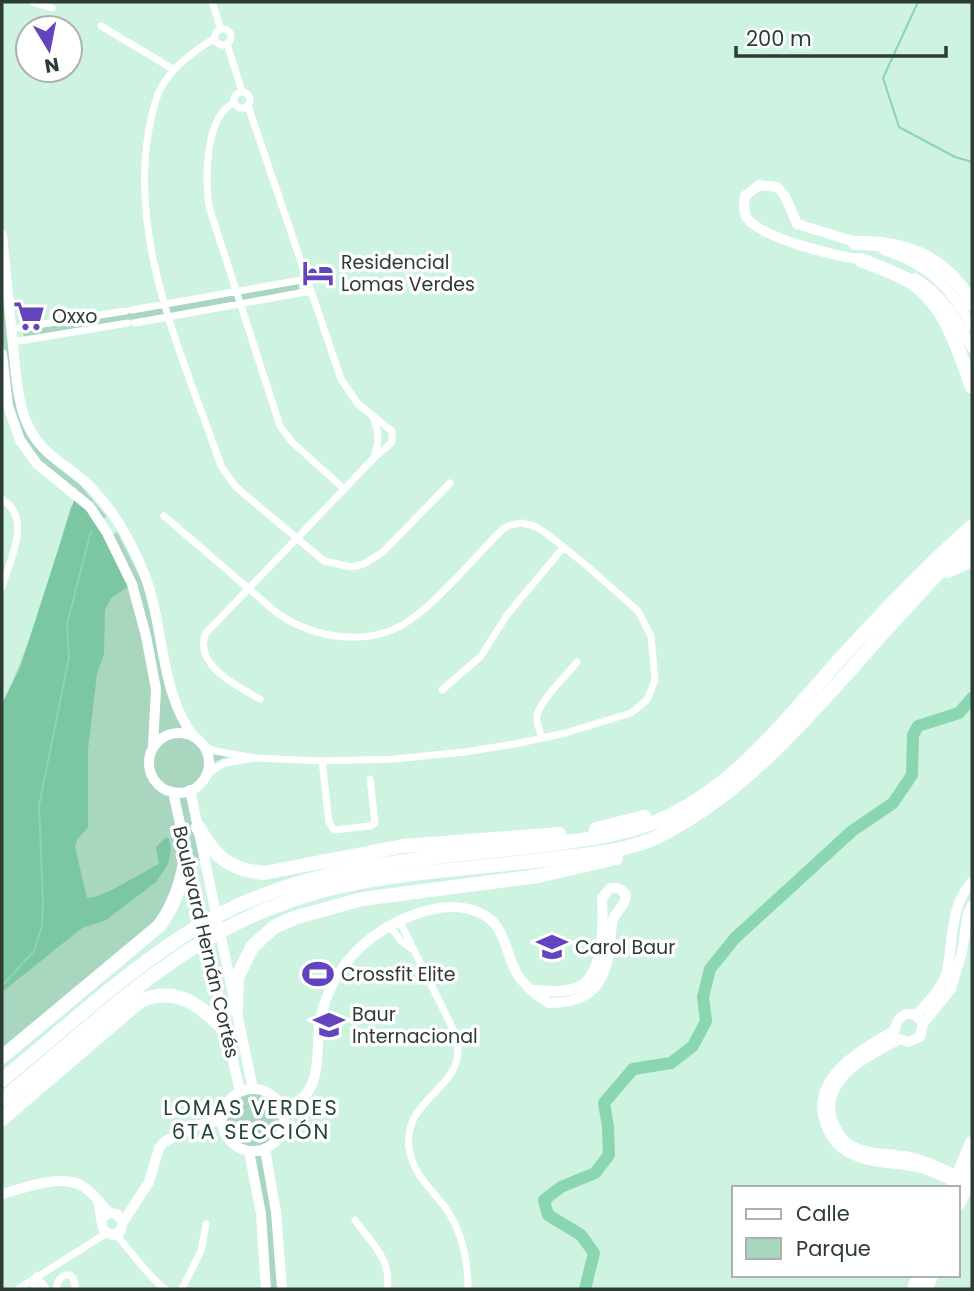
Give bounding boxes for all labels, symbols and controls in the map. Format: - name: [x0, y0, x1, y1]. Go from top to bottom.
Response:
- north arrow: [14, 14, 84, 84]
- scale bar: [736, 14, 946, 58]
- text: 200 m: [746, 24, 812, 53]
- text: N: [42, 51, 61, 80]
- place label: Residencial Lomas Verdes: [341, 249, 475, 298]
- hotel icon: Residencial Lomas Verdes: [301, 256, 335, 290]
- supermarket icon: Oxxo: [12, 299, 46, 333]
- place label: Oxxo: [52, 303, 97, 330]
- street label: Boulevard Hernán Cortés: [166, 823, 246, 1061]
- school or university icon: Carol Baur: [535, 930, 569, 964]
- place label: Carol Baur: [575, 934, 675, 961]
- sports icon: Crossfit Elite: [301, 957, 335, 991]
- place label: Crossfit Elite: [341, 961, 455, 988]
- place label: Baur Internacional: [352, 1001, 478, 1050]
- school or university icon: Baur Internacional: [312, 1008, 346, 1042]
- district label: LOMAS VERDES 6TA SECCIÓN: [163, 1093, 339, 1146]
- legend: [732, 1186, 960, 1277]
- text: Calle: [796, 1199, 850, 1228]
- text: Parque: [796, 1234, 871, 1263]

